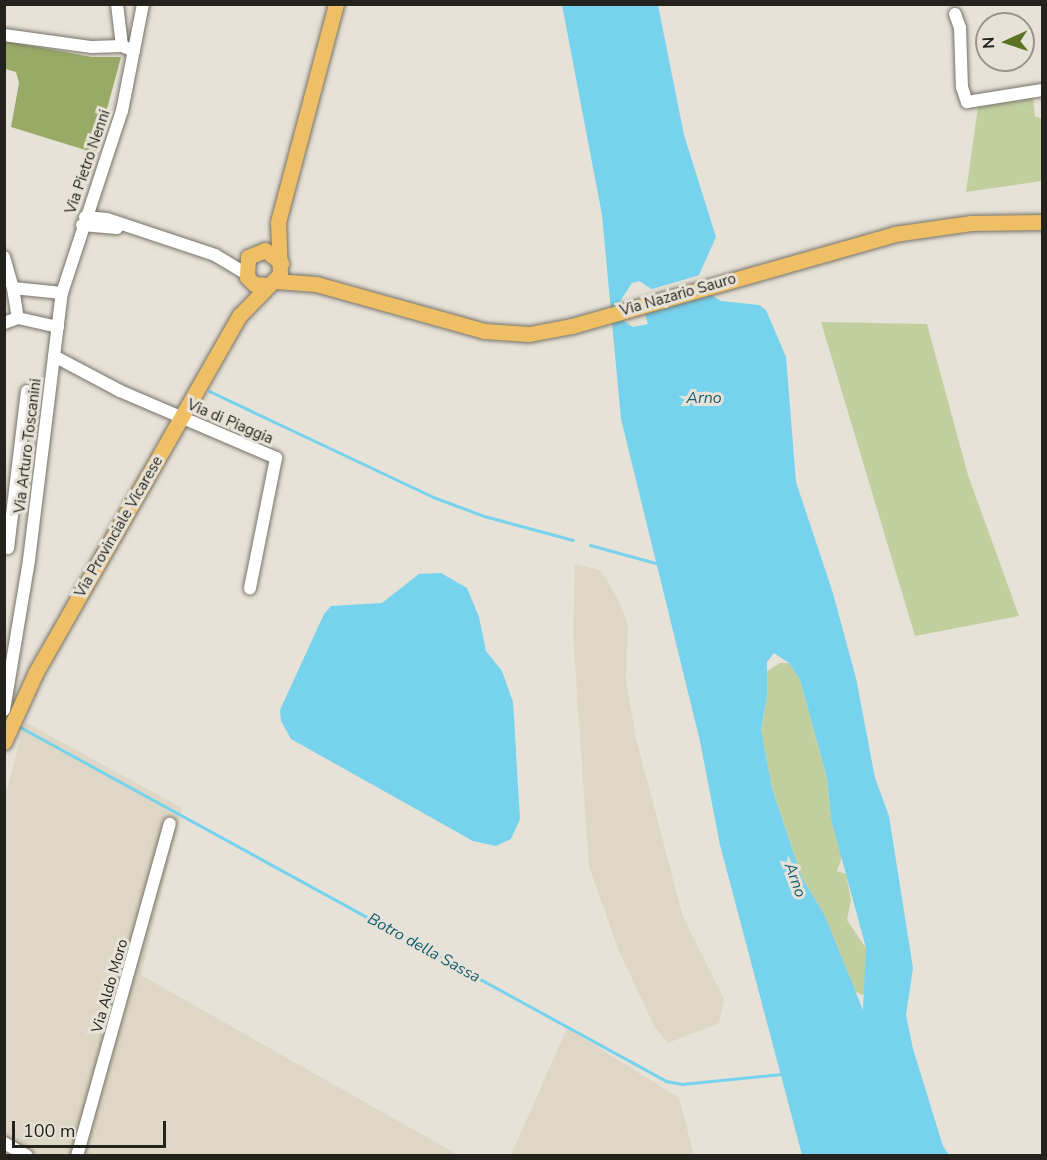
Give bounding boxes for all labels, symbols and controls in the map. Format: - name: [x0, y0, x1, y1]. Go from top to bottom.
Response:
- north arrow: [975, 12, 1035, 72]
- text: N: [978, 36, 1000, 49]
- street label: Via Pietro Nenni: [62, 108, 114, 216]
- street label: Via Nazario Sauro: [618, 270, 738, 320]
- street label: Via Arturo Toscanini: [11, 378, 45, 514]
- water label: Arno: [686, 388, 722, 408]
- street label: Via di Piaggia: [184, 396, 276, 448]
- street label: Via Provinciale Vicarese: [71, 453, 167, 601]
- water label: Arno: [780, 860, 810, 900]
- water label: Botro della Sassa: [364, 909, 484, 987]
- street label: Via Aldo Moro: [88, 937, 132, 1035]
- scale bar: [15, 1109, 170, 1147]
- text: 100 m: [23, 1119, 75, 1143]

